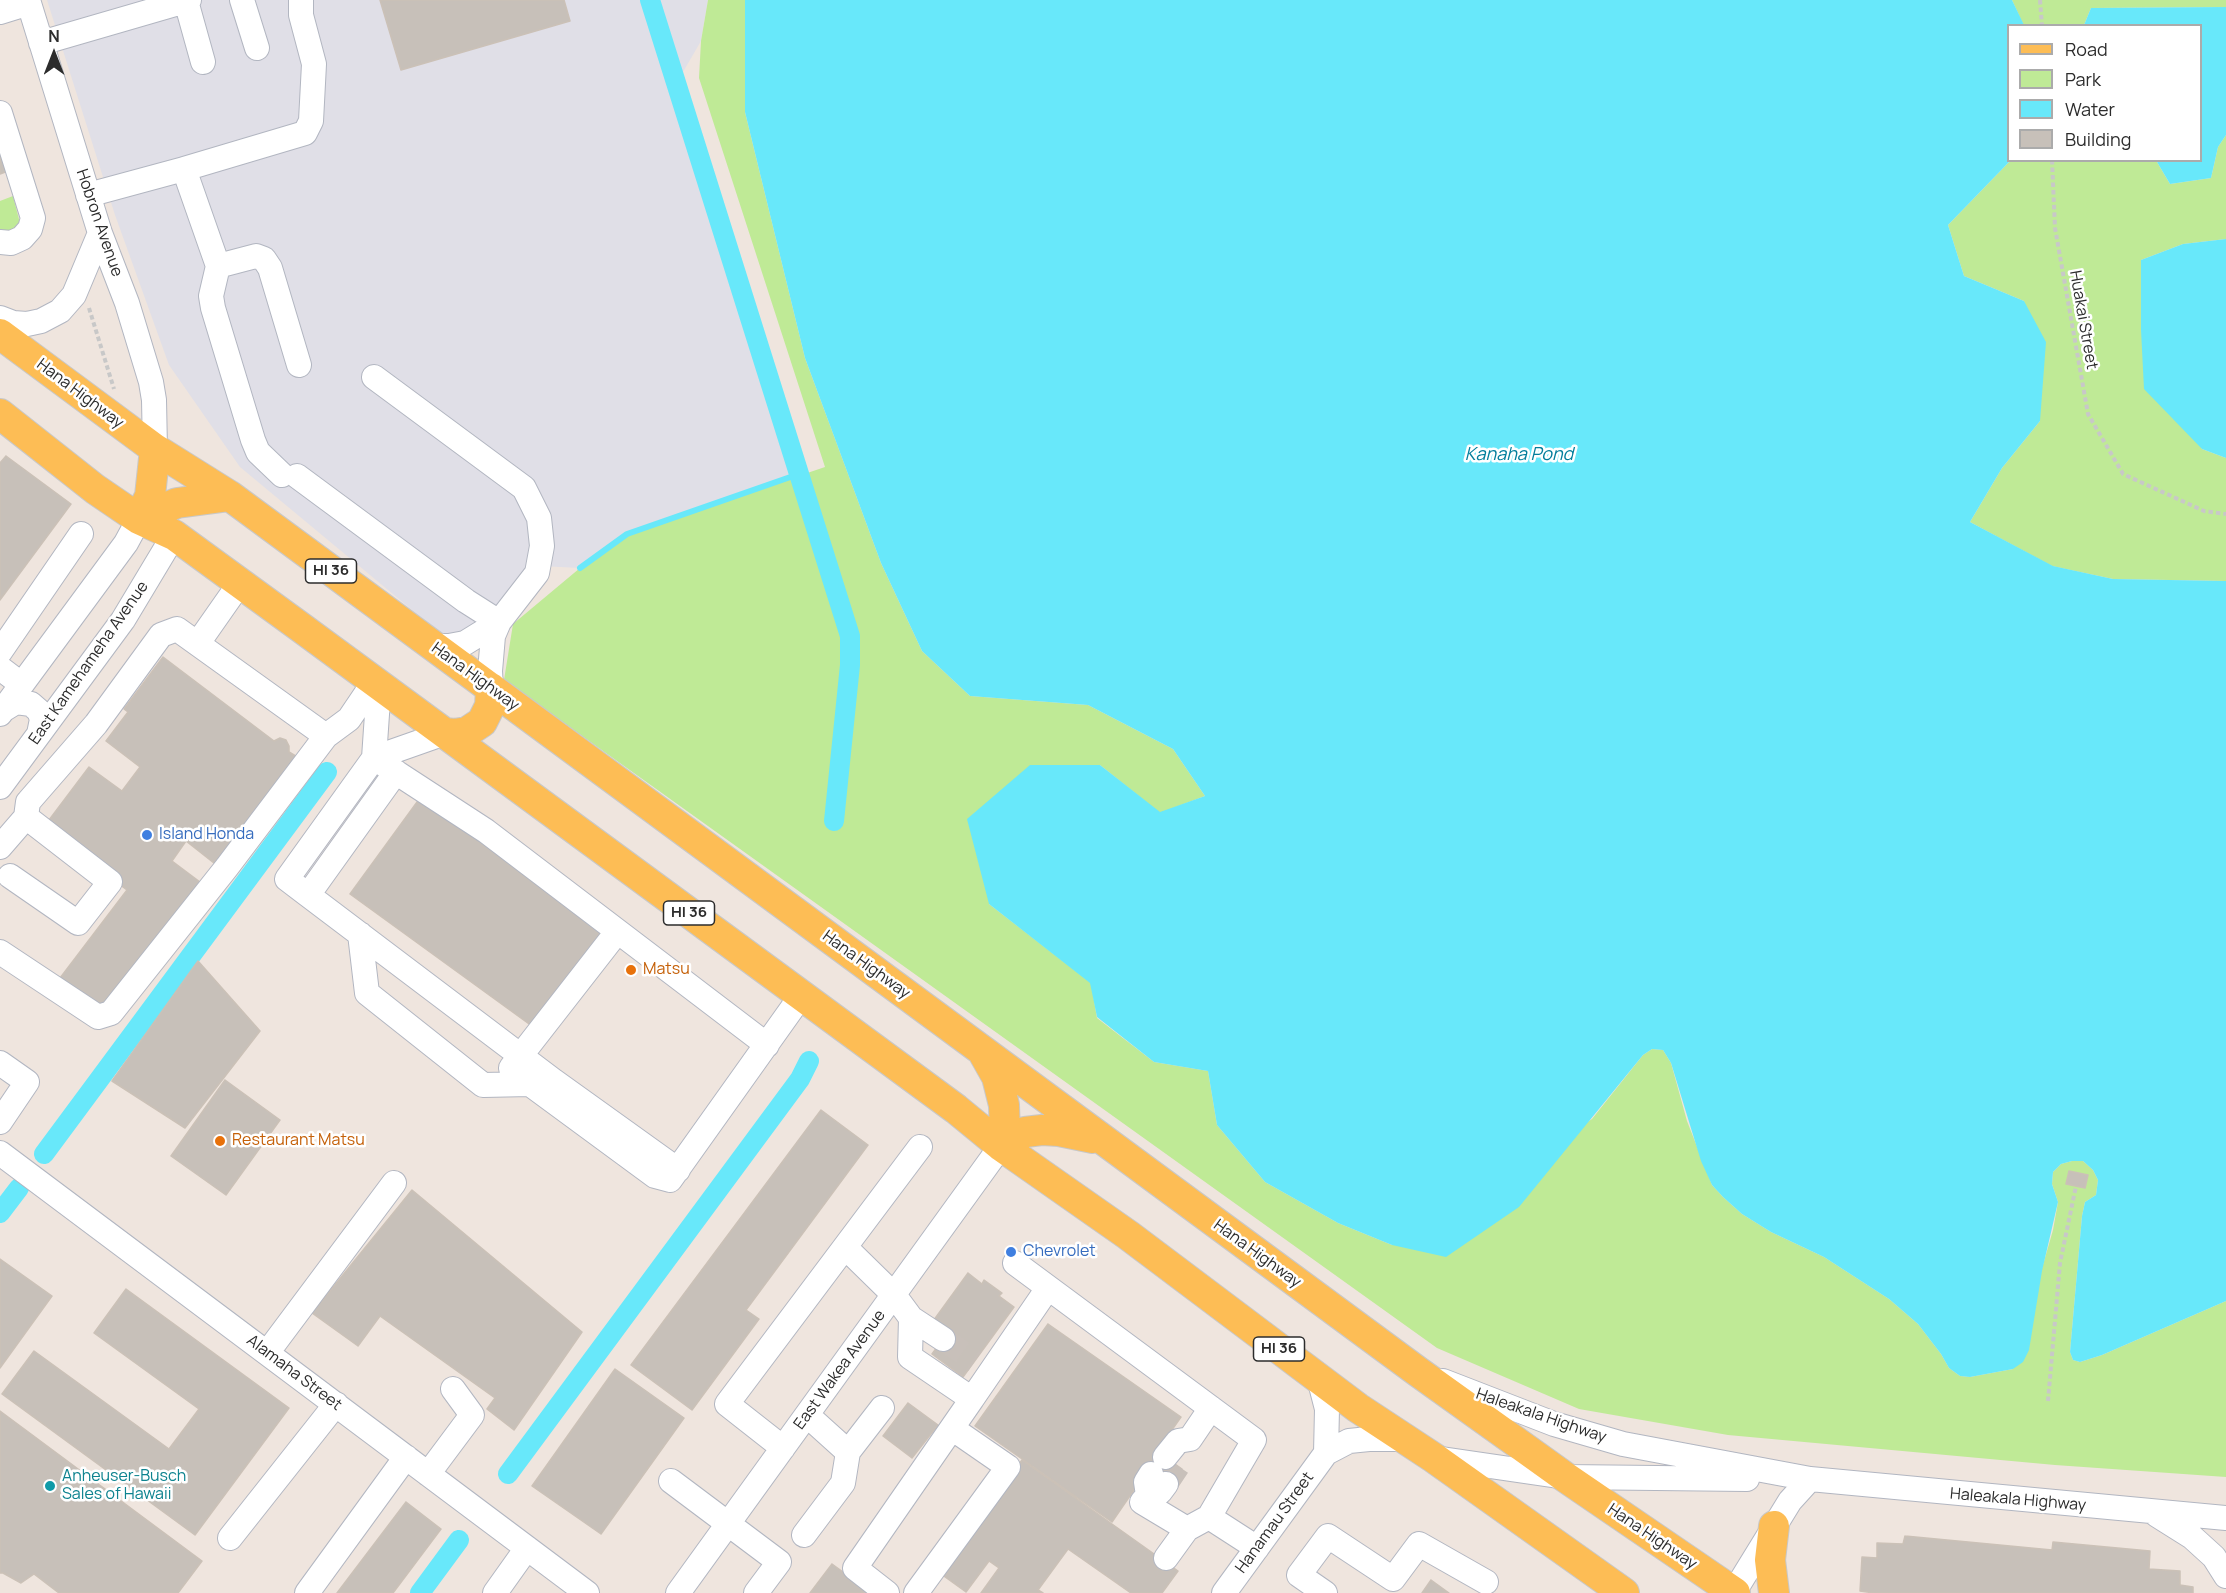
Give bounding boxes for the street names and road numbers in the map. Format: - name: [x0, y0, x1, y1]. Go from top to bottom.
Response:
- street label: Hobron Avenue: [72, 167, 126, 279]
- street label: Huakai Street: [2065, 269, 2101, 371]
- street label: Hana Highway: [33, 355, 127, 433]
- road number: HI 36: [306, 559, 356, 583]
- street label: East Kamehameha Avenue: [25, 578, 153, 748]
- street label: Hana Highway: [427, 639, 523, 715]
- road number: HI 36: [664, 901, 714, 925]
- street label: Hana Highway: [818, 927, 914, 1003]
- street label: Hana Highway: [1209, 1216, 1305, 1292]
- street label: East Wakea Avenue: [790, 1307, 890, 1433]
- street label: Alamaha Street: [243, 1331, 345, 1415]
- road number: HI 36: [1254, 1337, 1304, 1361]
- street label: Haleakala Highway: [1473, 1385, 1609, 1447]
- street label: Hanamau Street: [1232, 1469, 1318, 1577]
- street label: Haleakala Highway: [1949, 1484, 2087, 1516]
- street label: Hana Highway: [1604, 1500, 1700, 1574]

